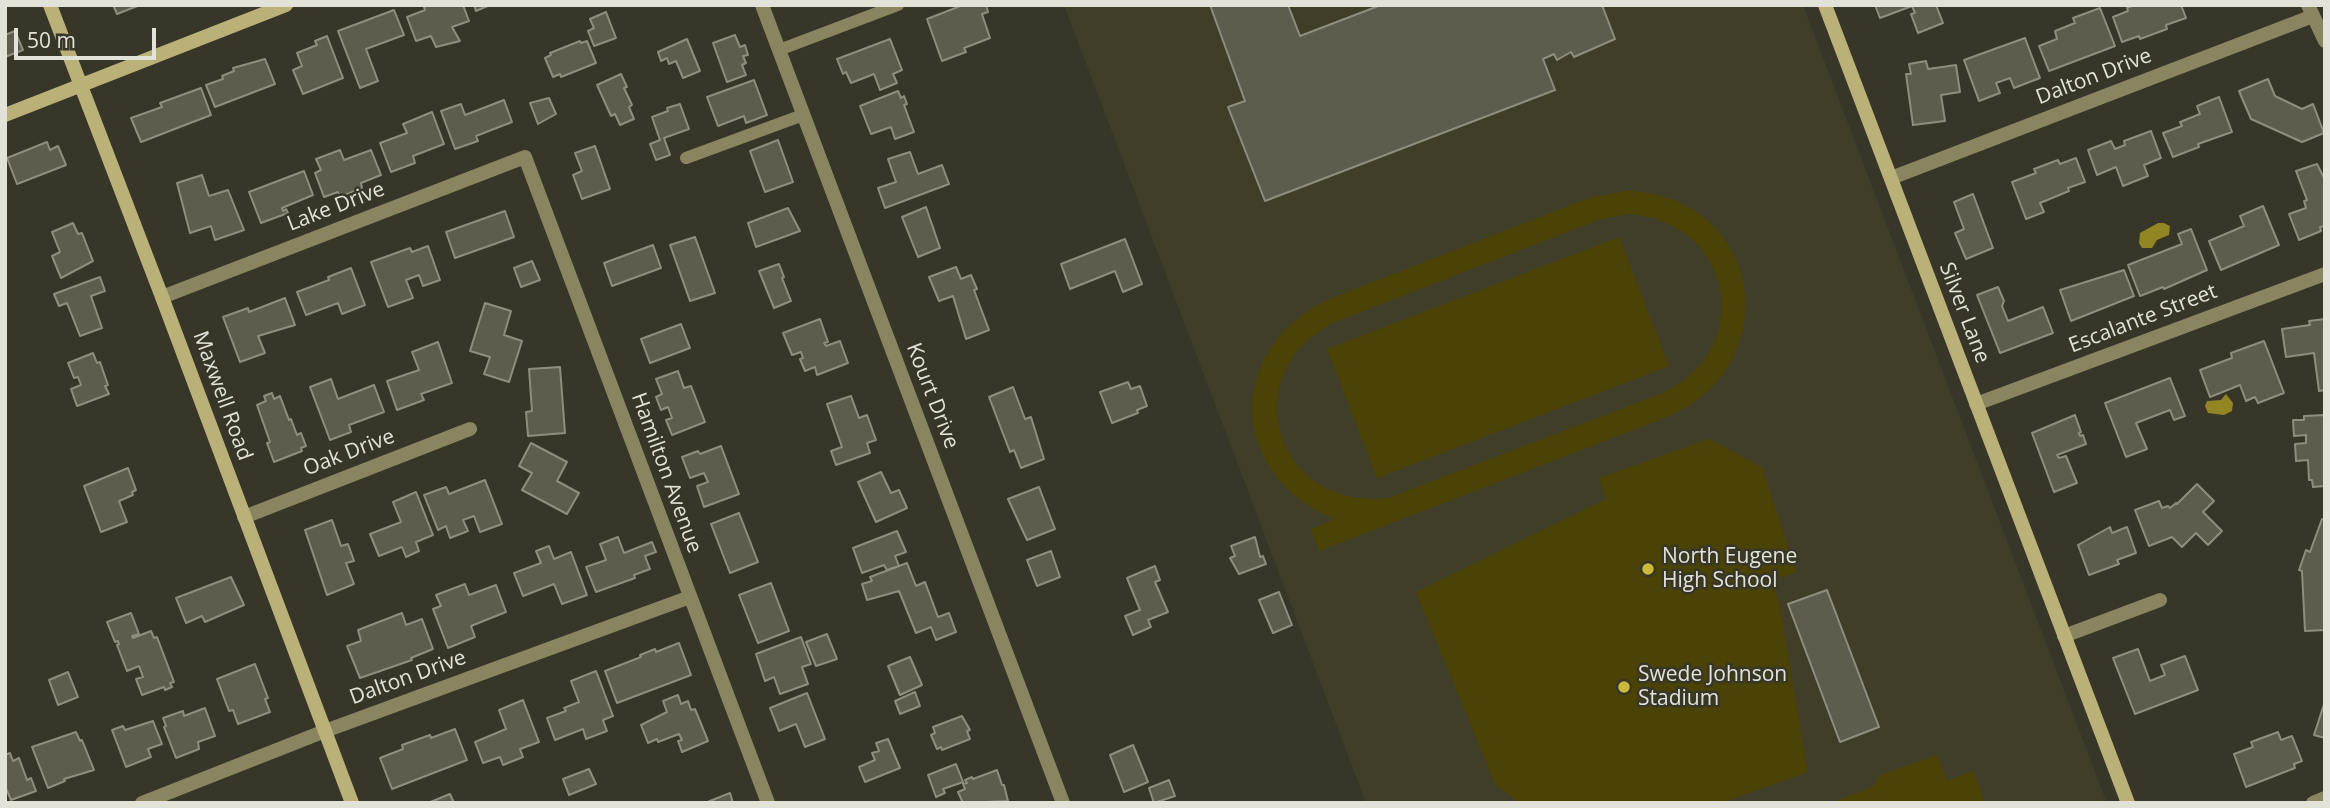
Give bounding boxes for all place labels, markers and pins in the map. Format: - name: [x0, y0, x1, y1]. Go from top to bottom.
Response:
- place label: North Eugene High School: [1662, 544, 1797, 594]
- marker: North Eugene High School: [1640, 561, 1656, 577]
- place label: Swede Johnson Stadium: [1638, 662, 1787, 712]
- marker: Swede Johnson Stadium: [1616, 679, 1632, 695]

